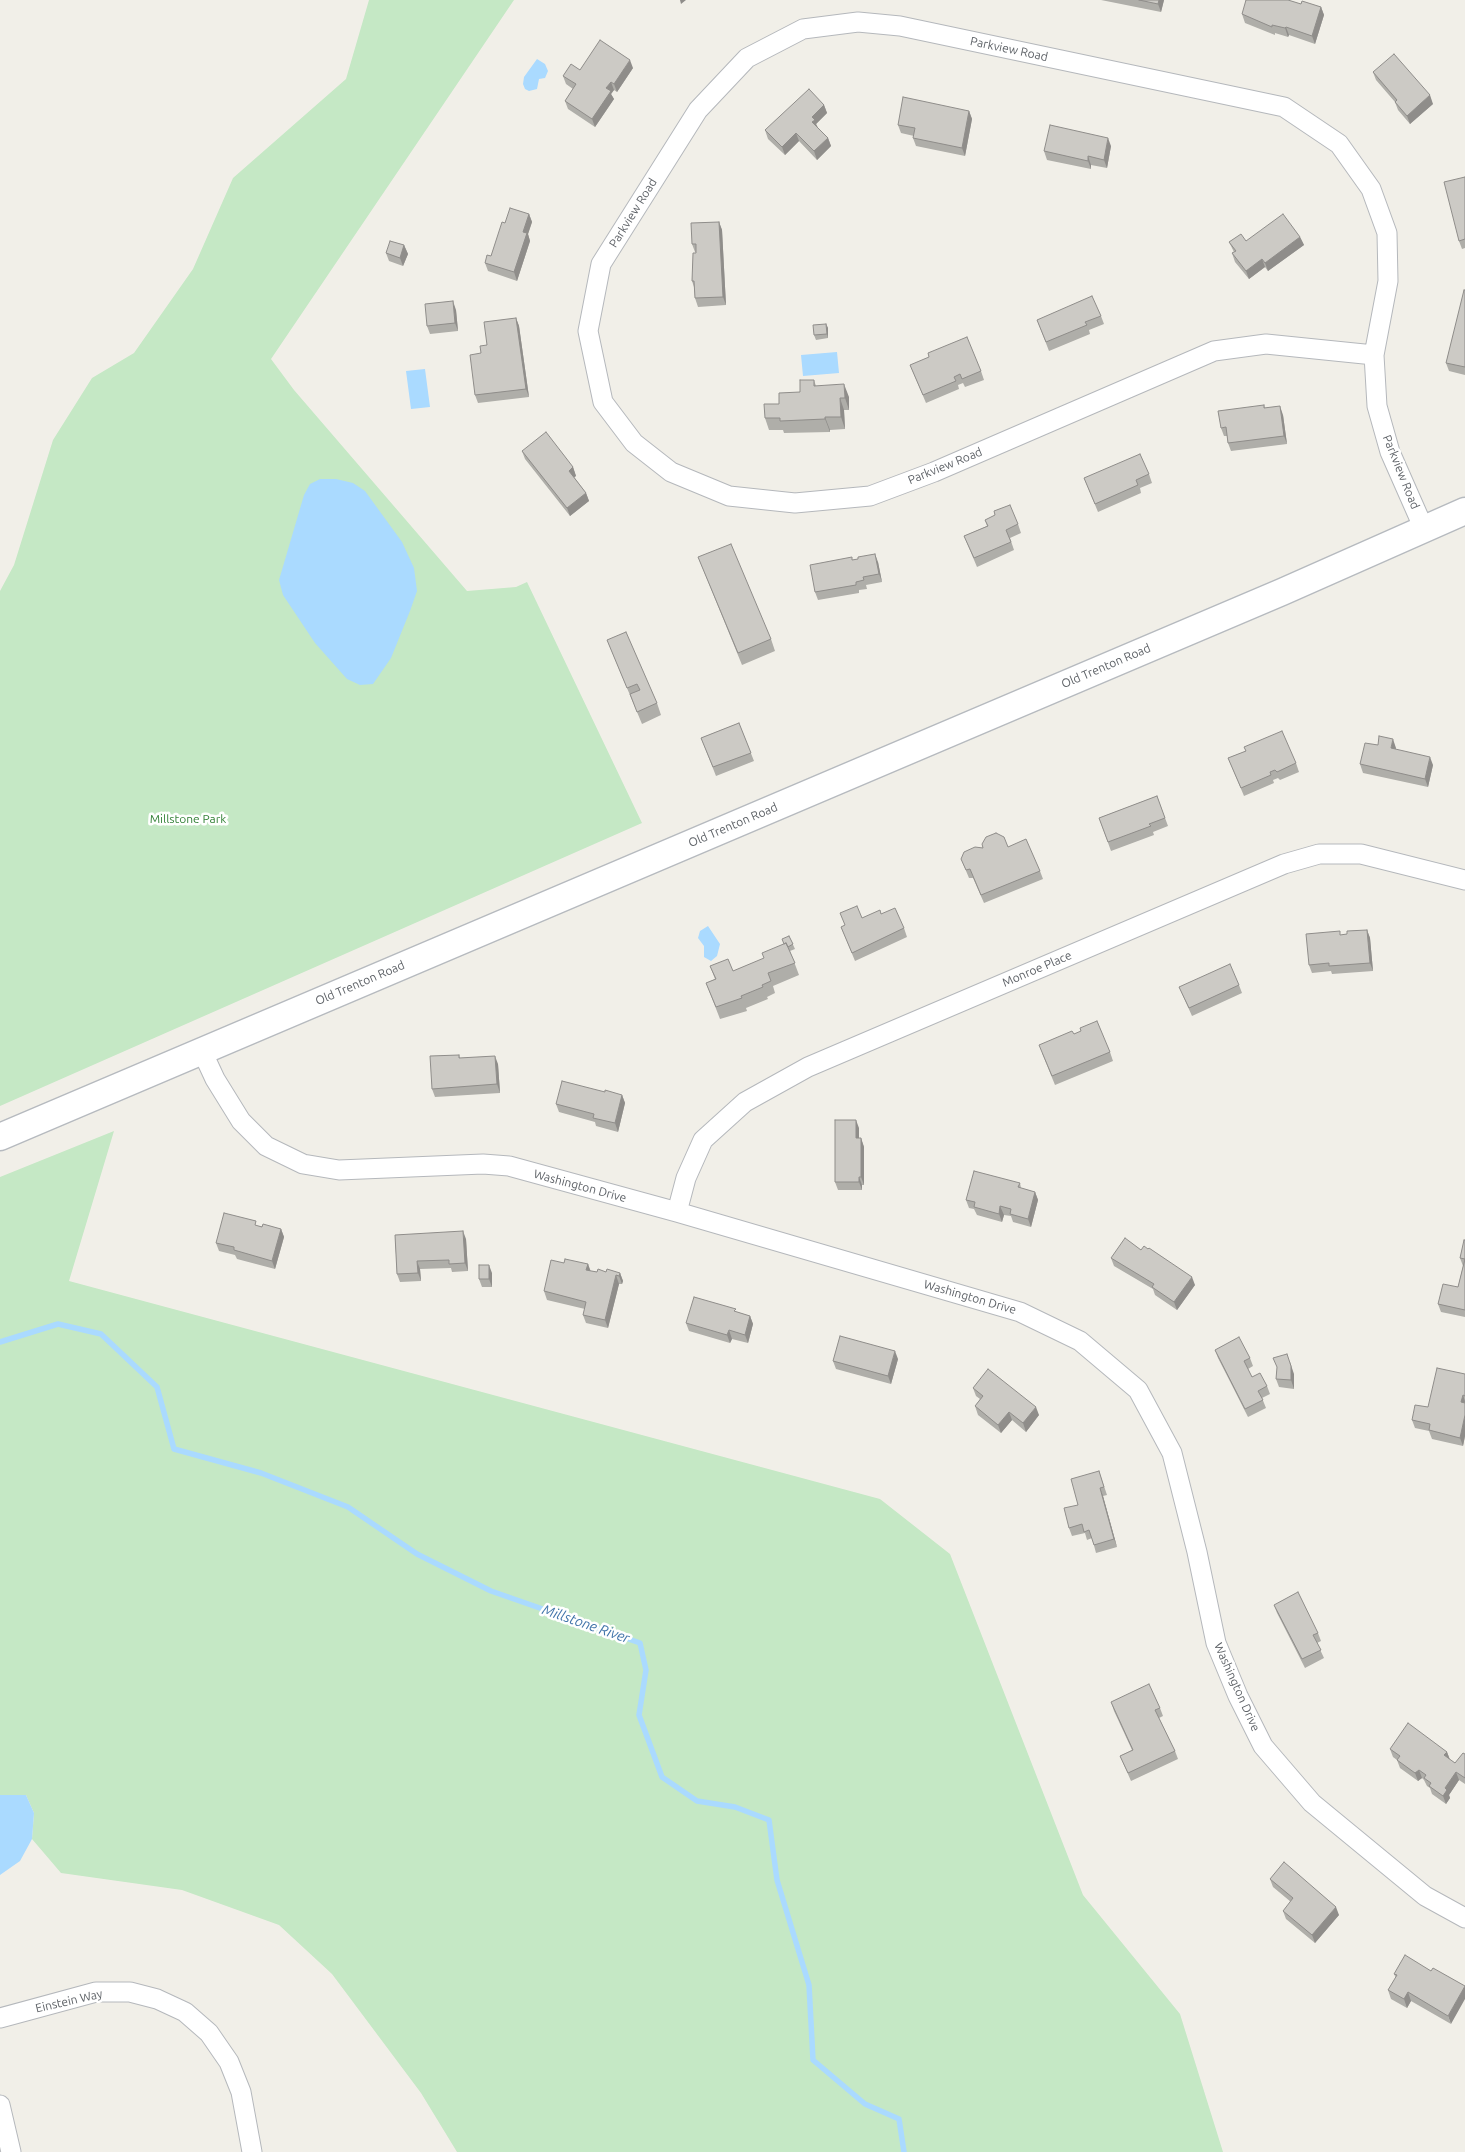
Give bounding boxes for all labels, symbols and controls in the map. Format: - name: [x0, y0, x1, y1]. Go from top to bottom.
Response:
- street label: Parkview Road: [969, 34, 1049, 64]
- street label: Parkview Road: [606, 176, 660, 250]
- street label: Parkview Road: [1380, 433, 1422, 511]
- street label: Parkview Road: [906, 445, 984, 487]
- street label: Old Trenton Road: [1059, 641, 1153, 691]
- street label: Old Trenton Road: [686, 800, 780, 850]
- park label: Millstone Park: [150, 812, 226, 826]
- street label: Monroe Place: [1000, 948, 1074, 990]
- street label: Old Trenton Road: [313, 958, 407, 1008]
- street label: Washington Drive: [532, 1167, 628, 1205]
- street label: Washington Drive: [922, 1277, 1018, 1317]
- water label: Millstone River: [540, 1601, 632, 1647]
- street label: Washington Drive: [1211, 1640, 1263, 1734]
- street label: Einstein Way: [34, 1986, 104, 2016]

